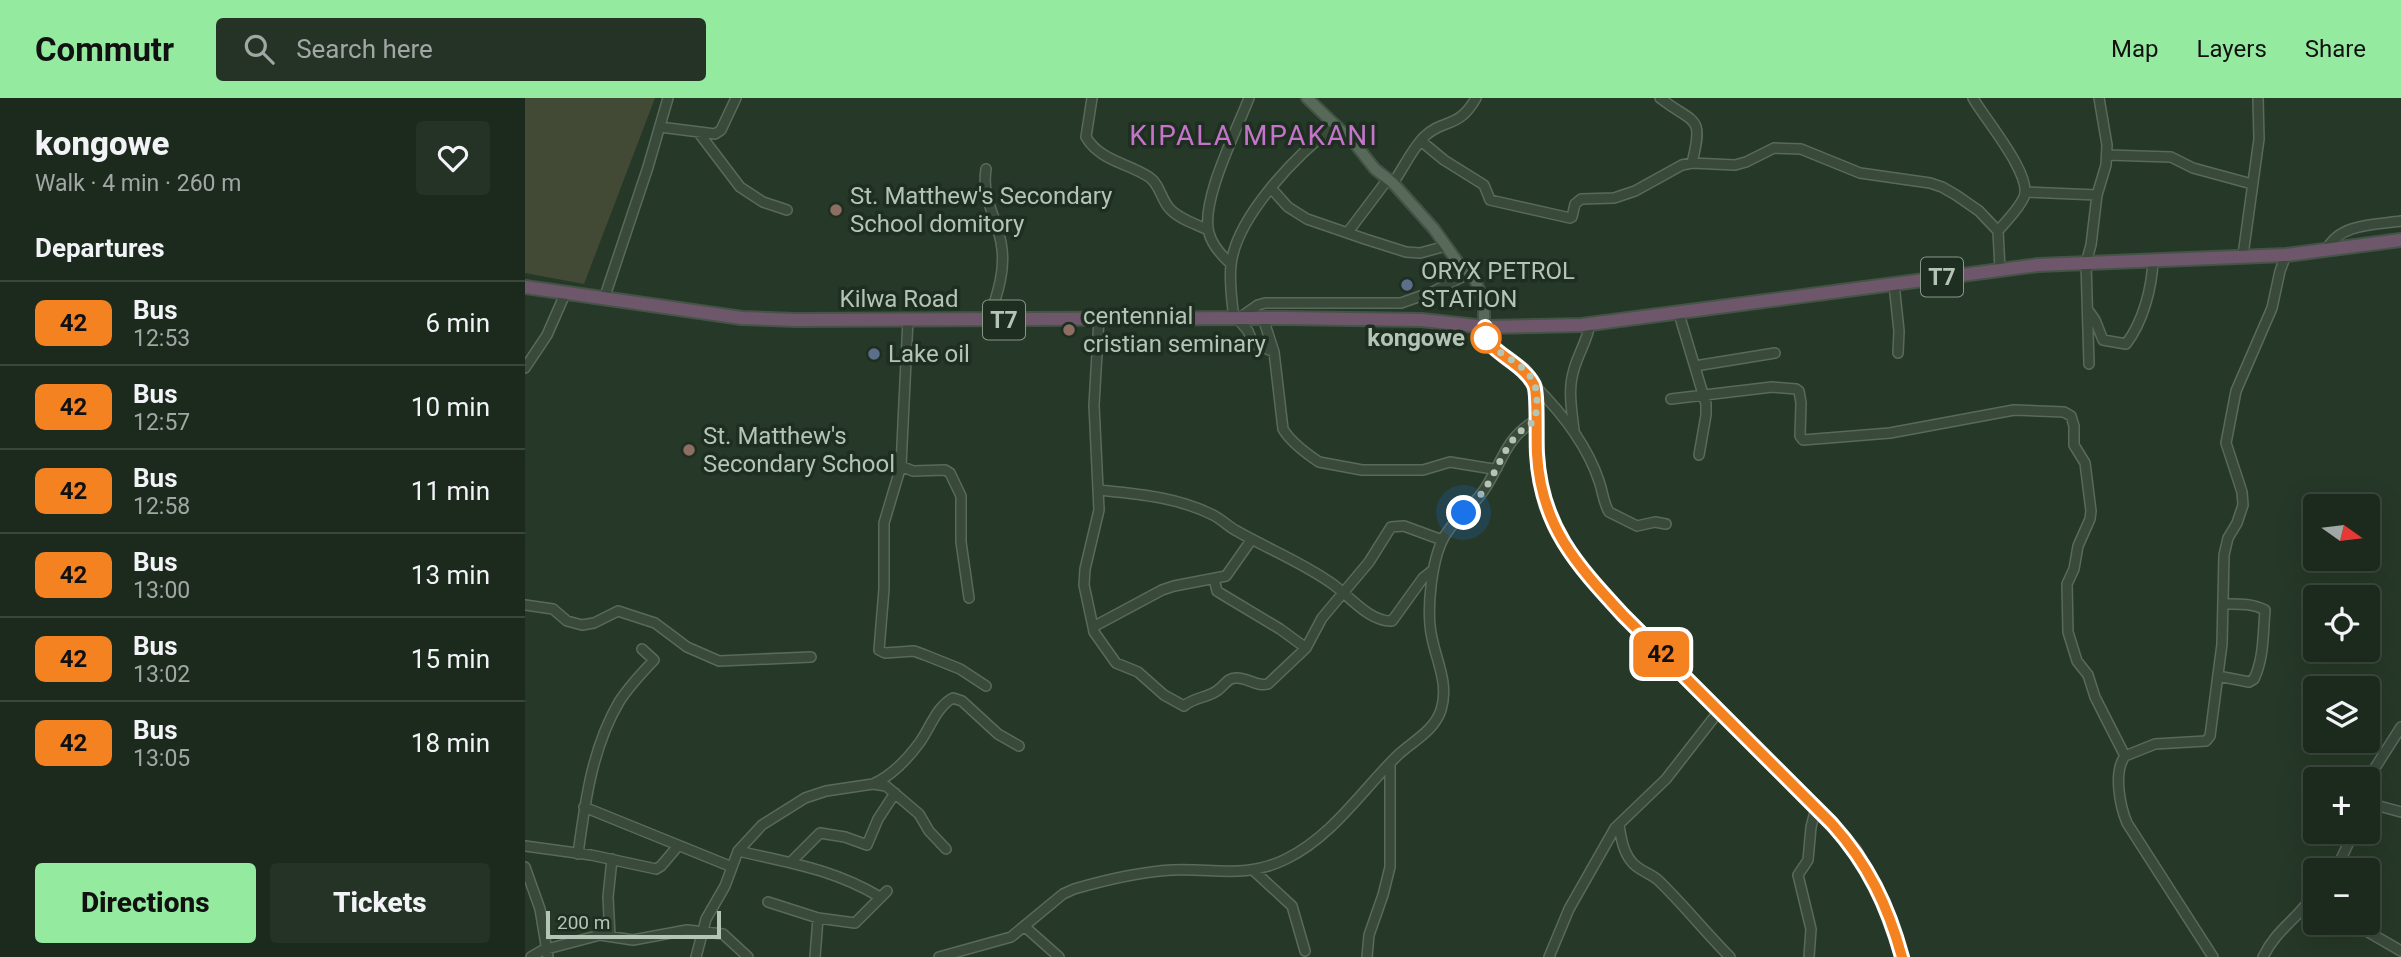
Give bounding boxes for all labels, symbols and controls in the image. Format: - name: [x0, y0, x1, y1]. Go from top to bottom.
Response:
- search box: [216, 18, 706, 81]
- text: Commutr: [35, 30, 174, 69]
- icon: search: [240, 30, 278, 68]
- text: Search here: [296, 34, 433, 64]
- text: Map: [2111, 35, 2159, 63]
- text: Layers: [2197, 35, 2267, 63]
- text: Share: [2305, 35, 2366, 63]
- district label: KIPALA MPAKANI: [1129, 119, 1379, 152]
- button: heart: [416, 121, 490, 195]
- text: kongowe: [35, 124, 170, 163]
- text: Walk · 4 min · 260 m: [35, 170, 241, 197]
- place label: St. Matthew's Secondary School domitory: [850, 182, 1113, 238]
- marker: St. Matthew's Secondary School domitory: [828, 202, 844, 218]
- text: Departures: [35, 233, 165, 263]
- place label: ORYX PETROL STATION: [1421, 257, 1575, 313]
- road number: T7: [1921, 258, 1963, 296]
- marker: ORYX PETROL STATION: [1399, 277, 1415, 293]
- street label: Kilwa Road: [840, 285, 958, 313]
- text: Bus: [133, 295, 178, 325]
- road number: T7: [983, 300, 1025, 340]
- place label: centennial cristian seminary: [1083, 302, 1267, 358]
- text: 6 min: [425, 308, 490, 338]
- text: 42: [60, 309, 87, 337]
- marker: centennial cristian seminary: [1061, 322, 1077, 338]
- marker: kongowe: [1471, 323, 1501, 353]
- place label: kongowe: [1367, 324, 1465, 352]
- text: 12:53: [133, 325, 190, 352]
- place label: Lake oil: [888, 340, 970, 368]
- marker: Lake oil: [866, 346, 882, 362]
- text: Bus: [133, 379, 178, 409]
- text: 10 min: [411, 392, 490, 422]
- text: 42: [60, 393, 87, 421]
- text: 12:57: [133, 409, 190, 436]
- place label: St. Matthew's Secondary School: [703, 422, 895, 478]
- marker: St. Matthew's Secondary School: [681, 442, 697, 458]
- text: Bus: [133, 463, 178, 493]
- text: 11 min: [411, 476, 490, 506]
- text: 42: [60, 477, 87, 505]
- text: 12:58: [133, 493, 190, 520]
- north arrow: [2303, 494, 2380, 570]
- map controls: [2303, 494, 2380, 935]
- your location: [1446, 495, 1481, 530]
- text: Bus: [133, 547, 178, 577]
- text: 13 min: [411, 560, 490, 590]
- text: 42: [60, 561, 87, 589]
- text: 13:00: [133, 577, 190, 604]
- button: locate: [2303, 585, 2380, 662]
- text: Bus: [133, 631, 178, 661]
- line badge: 42: [1629, 631, 1693, 677]
- text: 42: [1647, 640, 1675, 668]
- text: 15 min: [411, 644, 490, 674]
- text: 42: [60, 645, 87, 673]
- text: 13:02: [133, 661, 190, 688]
- button: layers: [2303, 676, 2380, 753]
- text: Bus: [133, 715, 178, 745]
- text: 18 min: [411, 728, 490, 758]
- text: 42: [60, 729, 87, 757]
- text: 13:05: [133, 745, 190, 772]
- button: +: [2303, 767, 2380, 844]
- button: −: [2303, 858, 2380, 935]
- button: Directions: [35, 863, 256, 943]
- button: Tickets: [270, 863, 490, 943]
- scale bar: [546, 908, 721, 940]
- text: 200 m: [557, 911, 610, 934]

